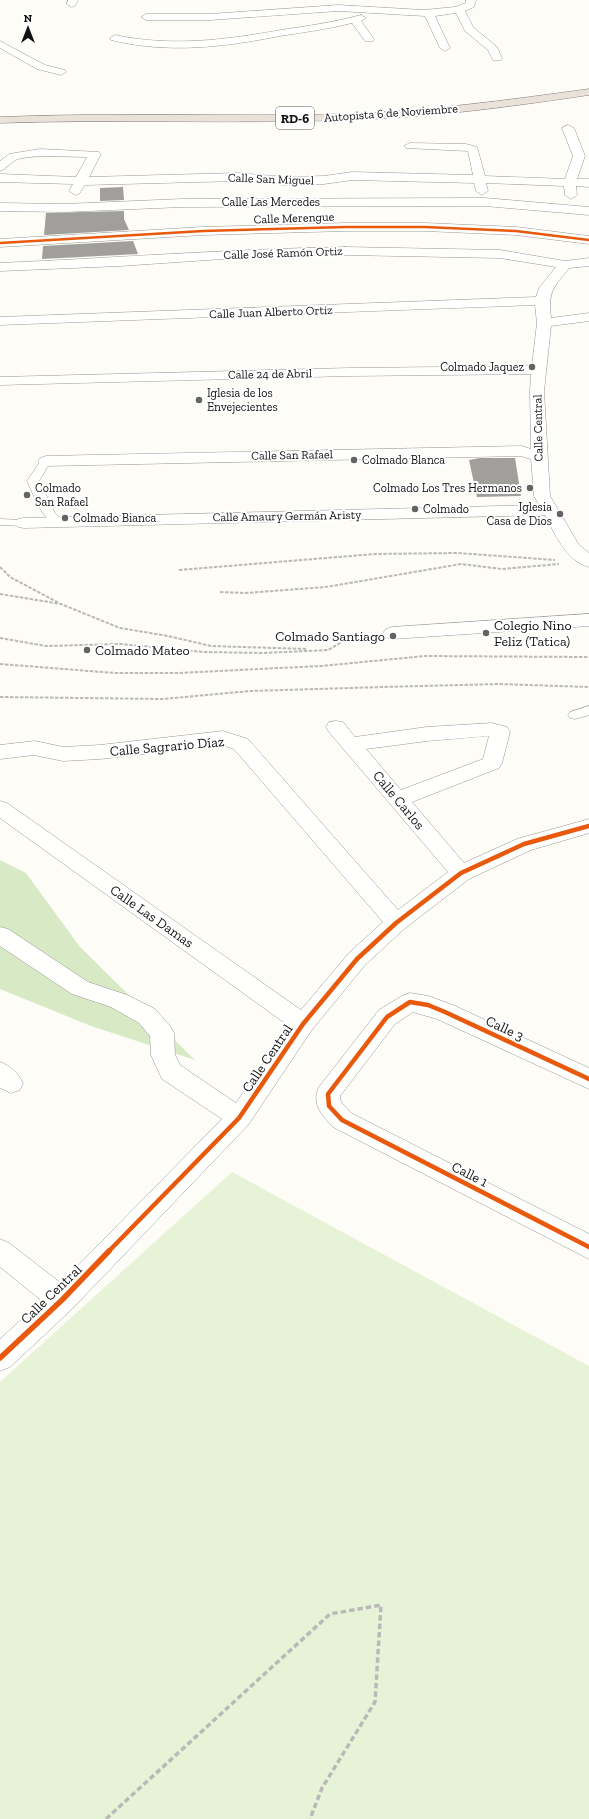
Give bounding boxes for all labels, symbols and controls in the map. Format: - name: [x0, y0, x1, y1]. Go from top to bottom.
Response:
- north arrow: [8, 8, 48, 48]
- text: N: [24, 12, 33, 25]
- street label: Autopista 6 de Noviembre: [324, 101, 459, 125]
- road number: RD-6: [276, 107, 314, 129]
- street label: Calle San Miguel: [228, 171, 314, 187]
- street label: Calle Las Mercedes: [222, 195, 320, 209]
- street label: Calle Merengue: [253, 210, 335, 226]
- street label: Calle José Ramón Ortiz: [223, 244, 343, 262]
- street label: Calle Juan Alberto Ortiz: [209, 303, 333, 321]
- place label: Colmado Jaquez: [440, 360, 524, 374]
- marker: Colmado Jaquez: [527, 362, 537, 372]
- street label: Calle 24 de Abril: [228, 366, 312, 382]
- place label: Iglesia de los Envejecientes: [207, 386, 278, 415]
- street label: Calle Central: [530, 394, 546, 462]
- marker: Iglesia de los Envejecientes: [194, 395, 204, 405]
- street label: Calle San Rafael: [251, 447, 333, 463]
- place label: Colmado Blanca: [362, 453, 445, 467]
- marker: Colmado Blanca: [349, 455, 359, 465]
- place label: Colmado San Rafael: [35, 481, 88, 509]
- place label: Colmado Los Tres Hermanos: [373, 481, 522, 495]
- marker: Colmado Los Tres Hermanos: [525, 483, 535, 493]
- marker: Colmado San Rafael: [22, 490, 32, 500]
- place label: Iglesia Casa de Dios: [486, 500, 552, 528]
- place label: Colmado: [423, 502, 469, 516]
- marker: Colmado: [410, 504, 420, 514]
- street label: Calle Amaury Germán Aristy: [213, 508, 362, 524]
- marker: Iglesia Casa de Dios: [555, 509, 565, 519]
- place label: Colmado Bianca: [73, 511, 157, 525]
- marker: Colmado Bianca: [60, 513, 70, 523]
- place label: Colegio Nino Feliz (Tatica): [494, 617, 572, 650]
- place label: Colmado Santiago: [275, 628, 385, 645]
- marker: Colegio Nino Feliz (Tatica): [481, 628, 491, 638]
- marker: Colmado Santiago: [388, 631, 398, 641]
- place label: Colmado Mateo: [95, 642, 190, 659]
- marker: Colmado Mateo: [82, 645, 92, 655]
- street label: Calle Sagrario Díaz: [109, 733, 225, 760]
- street label: Calle Carlos: [369, 767, 428, 833]
- street label: Calle Las Damas: [107, 881, 197, 952]
- street label: Calle 3: [483, 1012, 527, 1045]
- street label: Calle Central: [238, 1021, 296, 1095]
- street label: Calle 1: [449, 1158, 491, 1191]
- street label: Calle Central: [17, 1261, 86, 1328]

